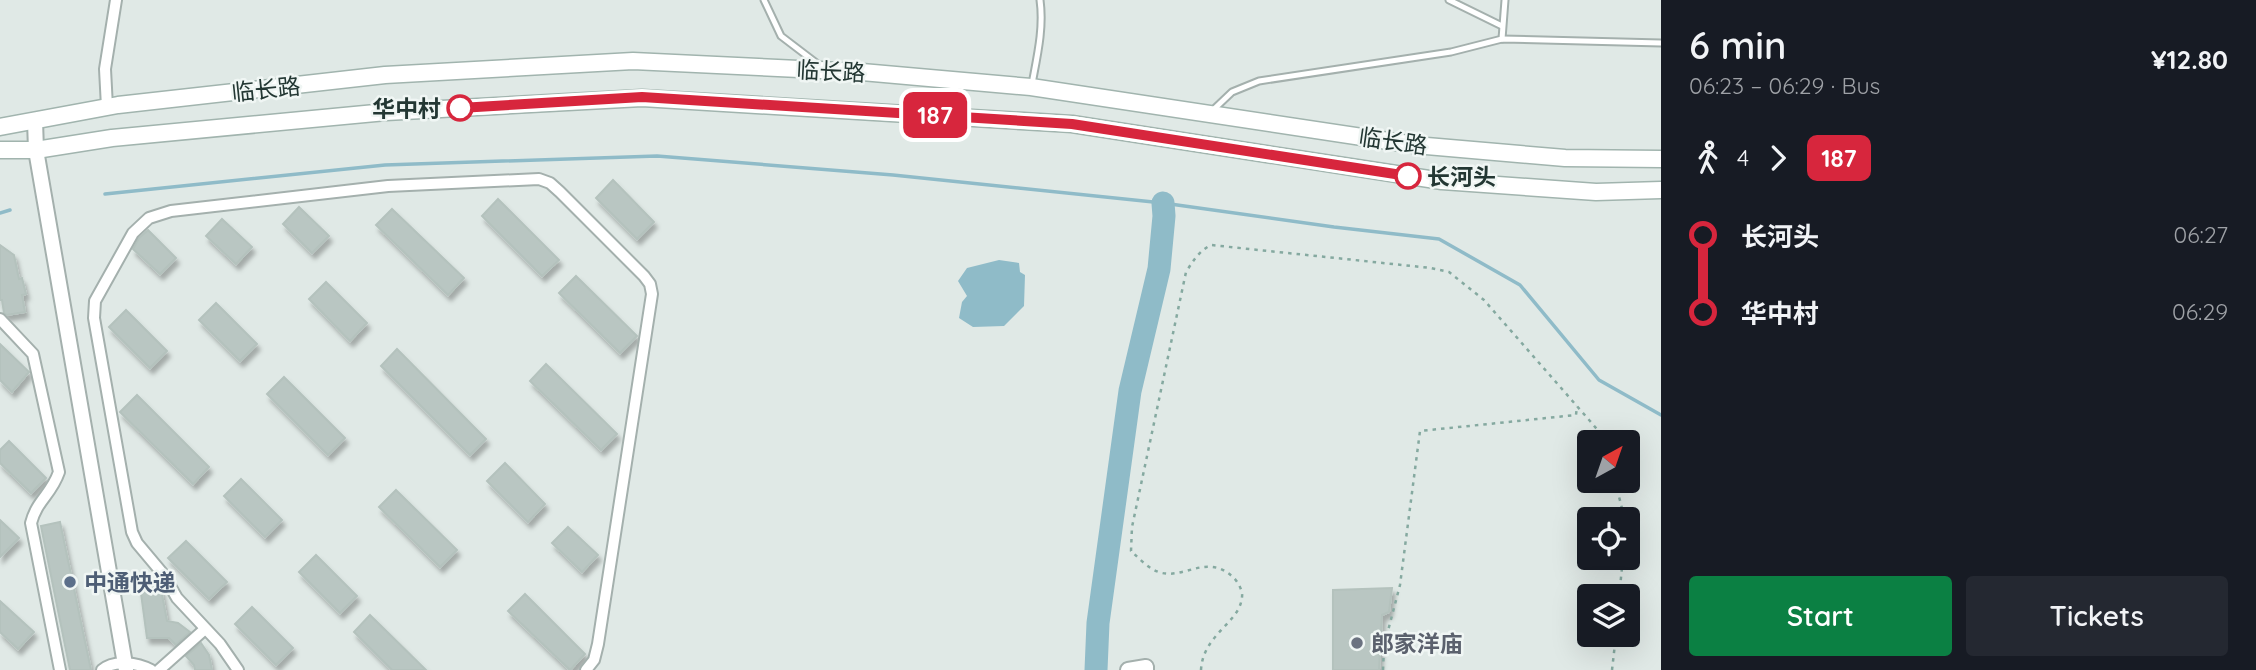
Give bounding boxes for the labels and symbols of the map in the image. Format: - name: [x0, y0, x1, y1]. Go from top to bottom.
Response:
- street label: 临长路: [796, 55, 866, 87]
- street label: 临长路: [230, 71, 302, 107]
- line badge: 187: [895, 92, 975, 138]
- place label: 华中村: [372, 94, 441, 123]
- marker: 华中村: [447, 95, 473, 121]
- street label: 临长路: [1357, 122, 1429, 160]
- place label: 长河头: [1427, 162, 1496, 191]
- marker: 长河头: [1395, 163, 1421, 189]
- north arrow: [1577, 430, 1640, 494]
- place label: 中通快递: [84, 568, 176, 597]
- marker: 中通快递: [62, 574, 78, 590]
- place label: 郎家洋庙: [1371, 629, 1463, 658]
- marker: 郎家洋庙: [1349, 635, 1365, 651]

